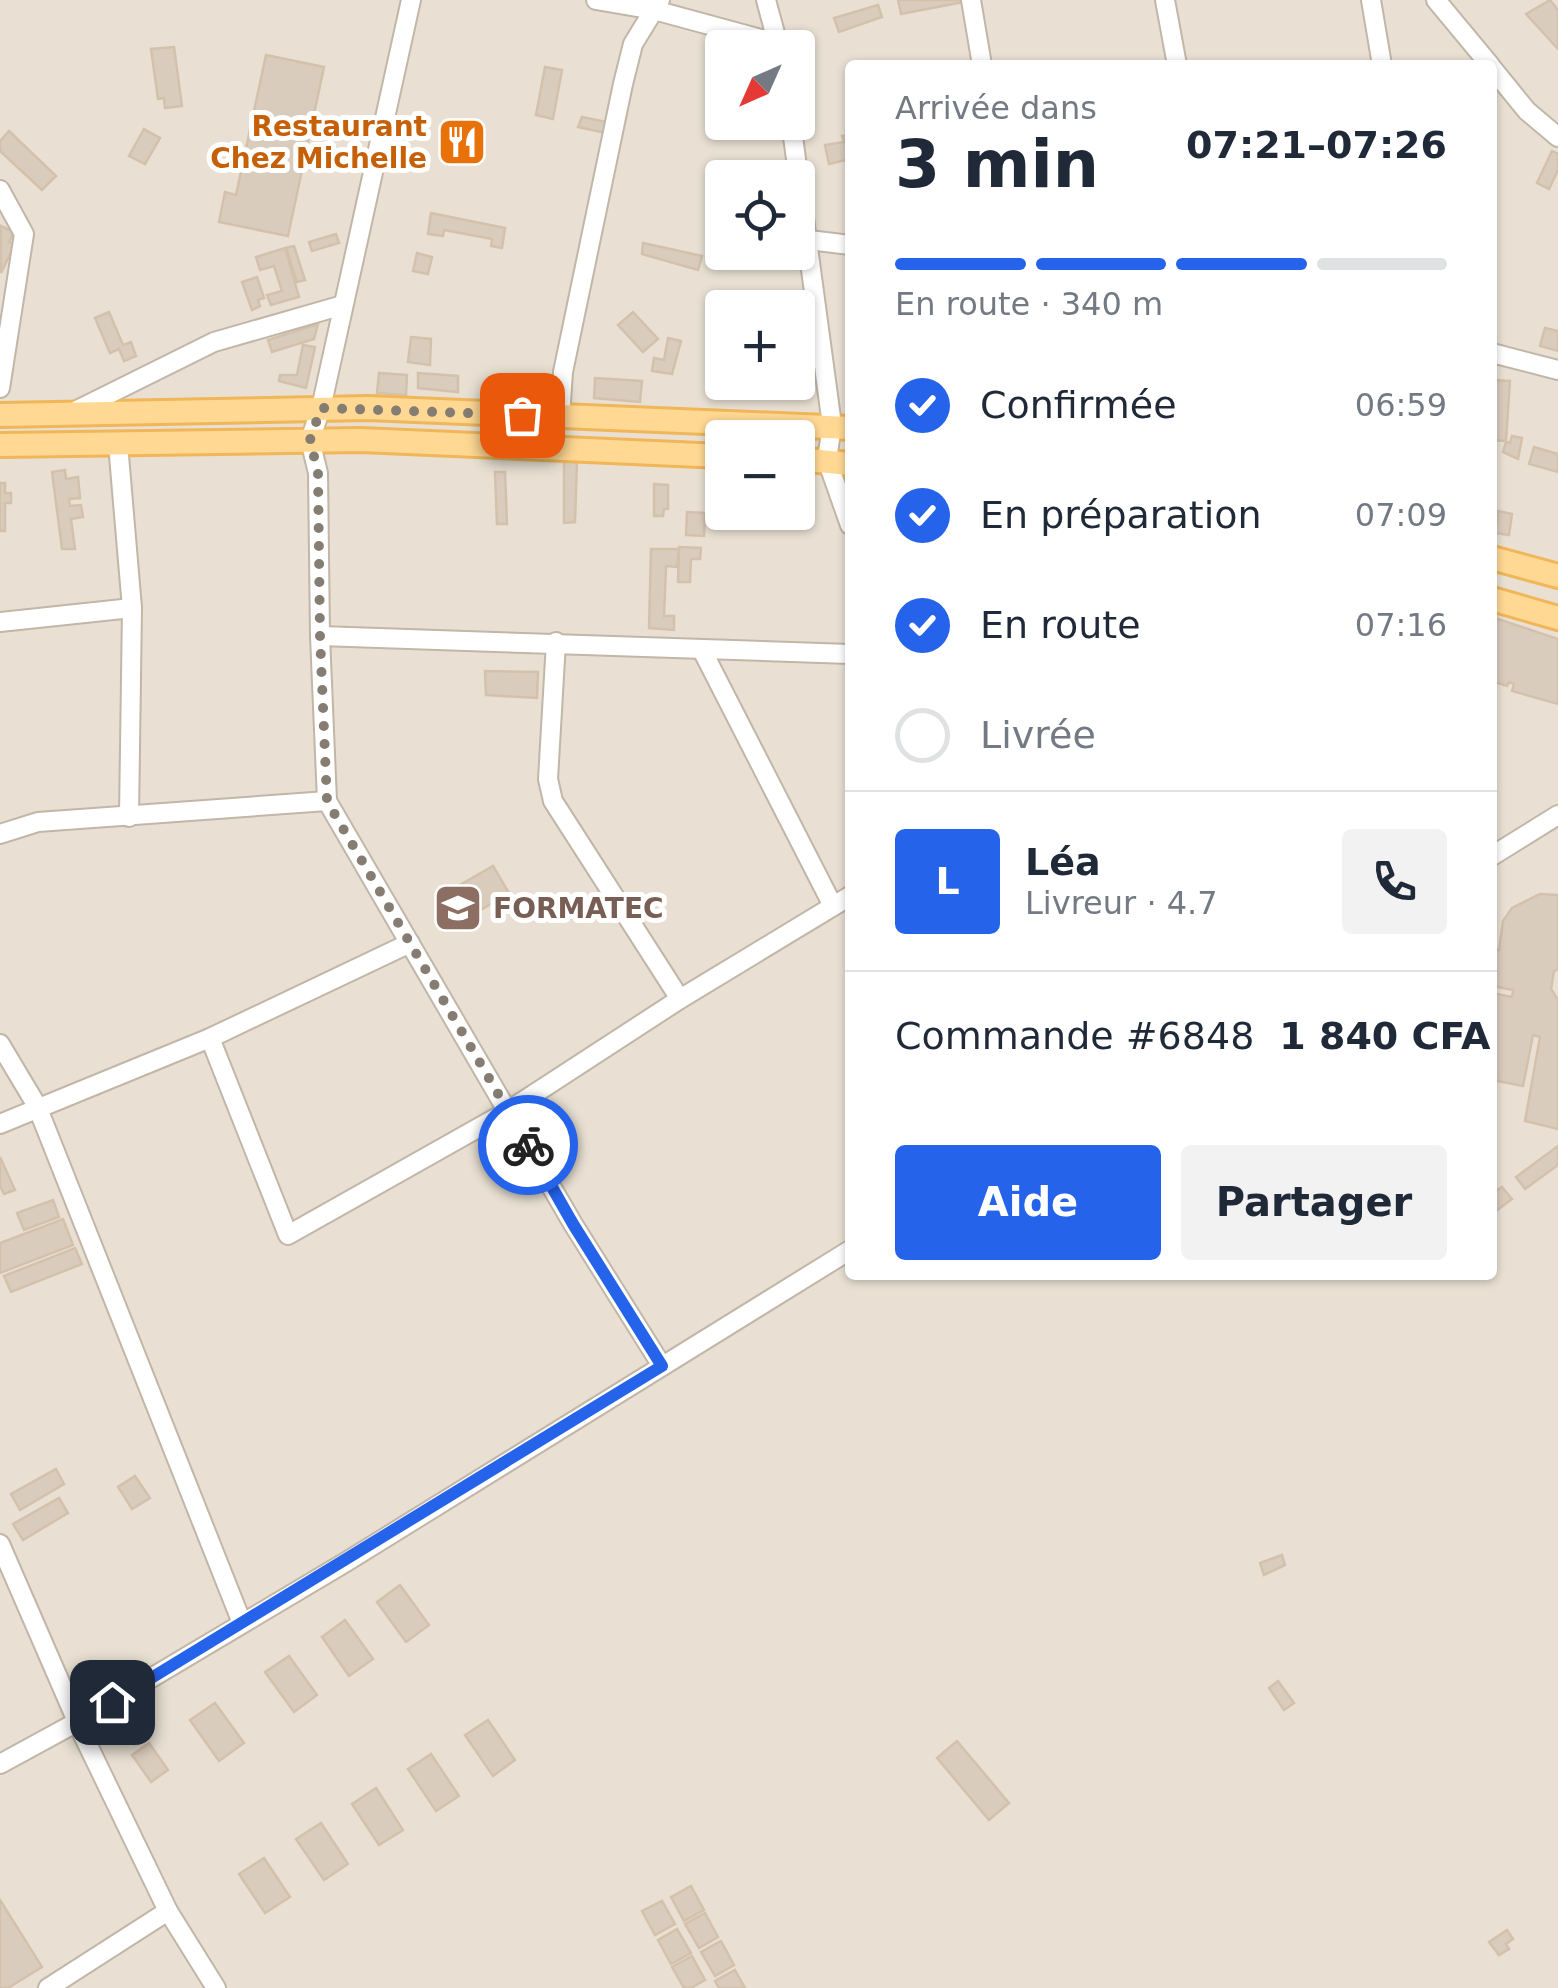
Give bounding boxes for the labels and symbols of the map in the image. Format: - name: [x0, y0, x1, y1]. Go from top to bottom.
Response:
- north arrow: [705, 30, 815, 140]
- place label: Restaurant Chez Michelle: [210, 110, 427, 175]
- restaurant icon: Restaurant Chez Michelle: [436, 116, 488, 168]
- pin: [480, 373, 565, 458]
- school or university icon: FORMATEC: [432, 882, 484, 934]
- place label: FORMATEC: [493, 892, 664, 925]
- courier: [478, 1095, 578, 1195]
- pin: [70, 1660, 155, 1745]

